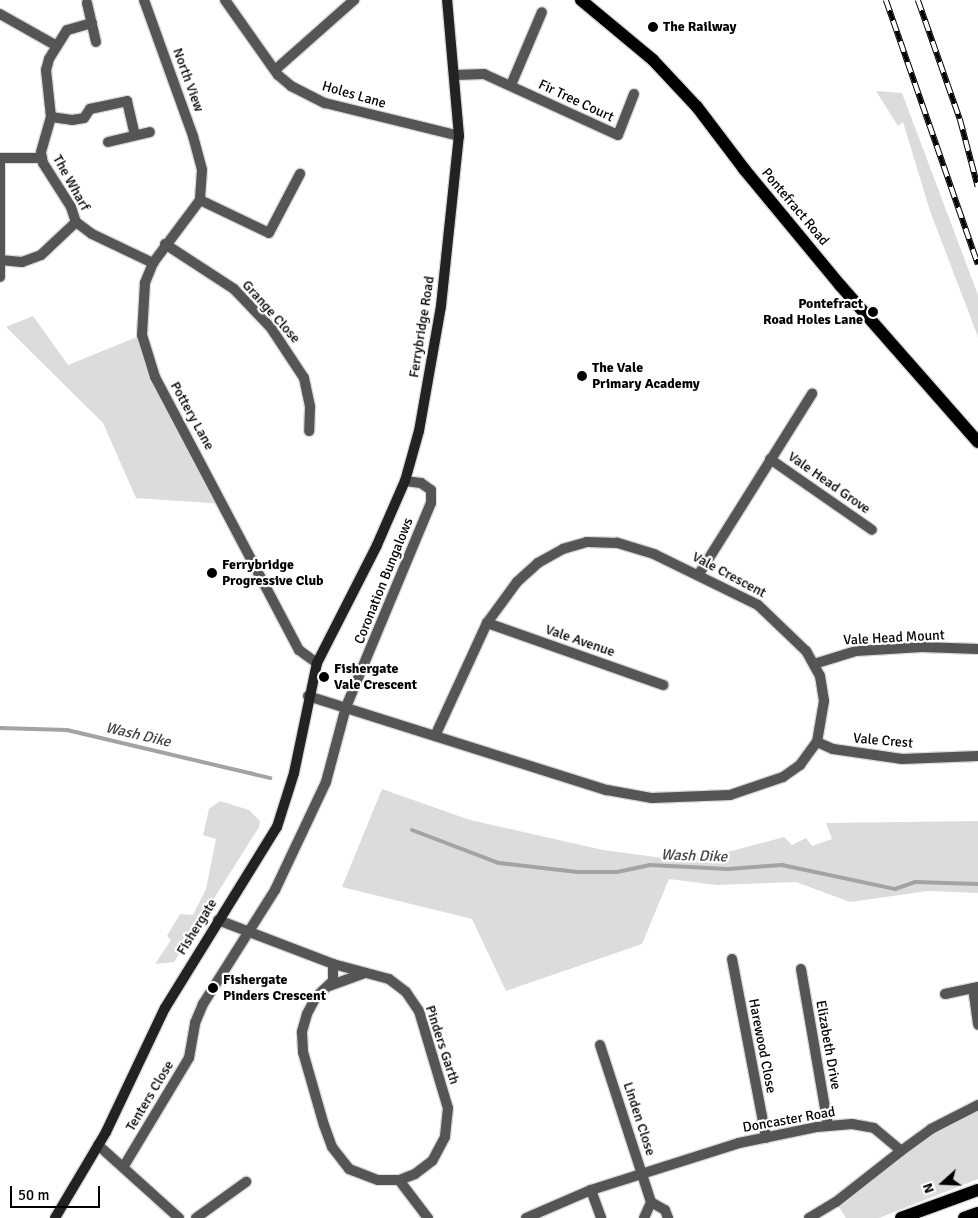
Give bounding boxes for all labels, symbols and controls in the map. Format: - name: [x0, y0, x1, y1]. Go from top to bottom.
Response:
- place label: The Railway: [663, 19, 736, 35]
- marker: The Railway: [647, 21, 659, 33]
- street label: North View: [169, 46, 207, 114]
- street label: Fir Tree Court: [536, 76, 616, 126]
- street label: Holes Lane: [320, 78, 388, 112]
- street label: The Wharf: [49, 152, 93, 214]
- street label: Pontefract Road: [758, 165, 832, 249]
- street label: Ferrybridge Road: [406, 275, 438, 379]
- street label: Grange Close: [238, 277, 304, 347]
- place label: Pontefract Road Holes Lane: [763, 296, 863, 328]
- marker: Pontefract Road Holes Lane: [867, 306, 879, 318]
- place label: The Vale Primary Academy: [592, 360, 700, 392]
- marker: The Vale Primary Academy: [576, 370, 588, 382]
- street label: Pottery Lane: [166, 379, 218, 453]
- street label: Vale Head Grove: [785, 448, 873, 518]
- street label: Coronation Bungalows: [351, 515, 417, 647]
- street label: Vale Crescent: [689, 549, 769, 601]
- place label: Ferrybridge Progressive Club: [222, 557, 324, 590]
- marker: Ferrybridge Progressive Club: [206, 567, 218, 579]
- street label: Vale Avenue: [543, 621, 617, 661]
- street label: Vale Head Mount: [843, 627, 945, 649]
- place label: Fishergate Vale Crescent: [334, 661, 417, 694]
- marker: Fishergate Vale Crescent: [318, 671, 330, 683]
- water label: Wash Dike: [104, 719, 172, 751]
- street label: Vale Crest: [852, 730, 914, 752]
- water label: Wash Dike: [661, 846, 727, 866]
- street label: Fishergate: [173, 896, 221, 958]
- place label: Fishergate Pinders Crescent: [223, 972, 326, 1004]
- marker: Fishergate Pinders Crescent: [207, 982, 219, 994]
- street label: Harewood Close: [745, 997, 779, 1095]
- street label: Elizabeth Drive: [812, 999, 844, 1091]
- street label: Pinders Garth: [421, 1003, 463, 1087]
- street label: Tenters Close: [122, 1058, 178, 1134]
- street label: Linden Close: [619, 1080, 659, 1158]
- street label: Doncaster Road: [741, 1104, 837, 1136]
- north arrow: [918, 1158, 968, 1208]
- scale bar: [12, 1176, 102, 1208]
- text: N: [919, 1181, 938, 1196]
- text: 50 m: [18, 1186, 49, 1204]

